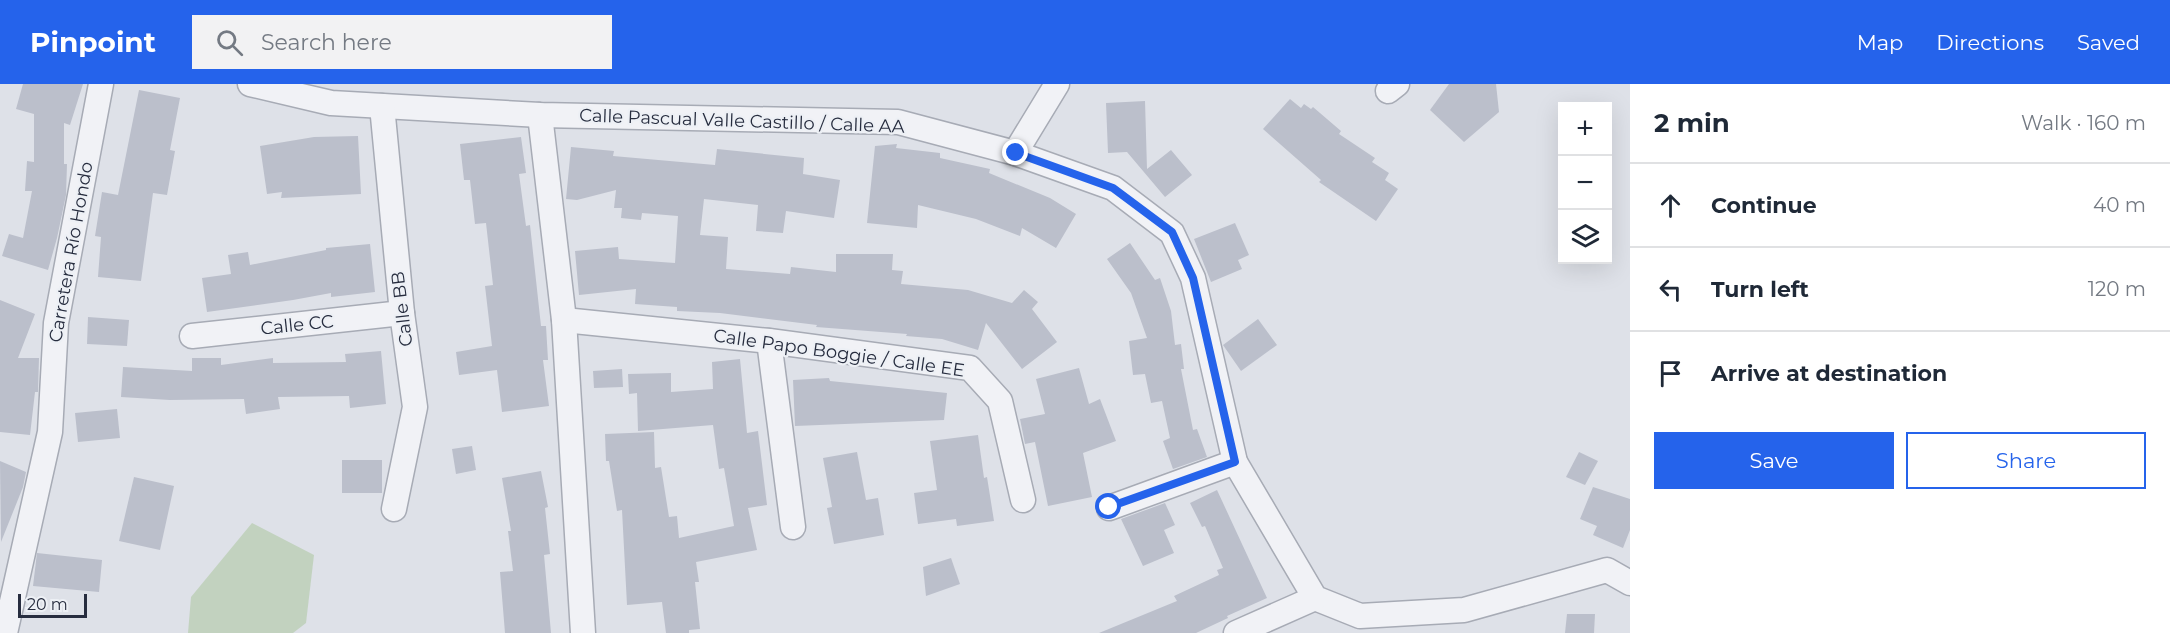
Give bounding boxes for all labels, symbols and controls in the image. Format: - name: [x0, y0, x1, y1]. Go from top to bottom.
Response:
- search box: [192, 15, 612, 69]
- text: Pinpoint: [30, 25, 156, 59]
- icon: search: [213, 26, 246, 59]
- text: Search here: [261, 29, 392, 56]
- text: Map: [1857, 30, 1903, 55]
- text: Directions: [1936, 30, 2044, 55]
- text: Saved: [2077, 30, 2140, 55]
- map controls: [1558, 102, 1612, 264]
- button: +: [1558, 102, 1612, 156]
- street label: Calle Pascual Valle Castillo / Calle AA: [579, 104, 905, 138]
- text: 2 min: [1654, 107, 1730, 139]
- text: Walk · 160 m: [2021, 111, 2146, 135]
- route end: [1002, 139, 1028, 165]
- button: −: [1558, 156, 1612, 210]
- street label: Carretera Río Hondo: [44, 160, 98, 344]
- icon: ahead: [1654, 189, 1687, 222]
- text: Continue: [1711, 192, 1817, 219]
- text: 40 m: [2093, 193, 2146, 217]
- button: layers: [1558, 210, 1612, 264]
- street label: Calle BB: [386, 270, 418, 348]
- icon: left: [1654, 273, 1687, 306]
- text: Turn left: [1711, 276, 1809, 303]
- text: 120 m: [2088, 277, 2146, 301]
- street label: Calle CC: [259, 310, 335, 340]
- street label: Calle Papo Boggie / Calle EE: [712, 324, 966, 382]
- icon: arrive: [1654, 357, 1687, 390]
- text: Arrive at destination: [1711, 360, 1947, 387]
- button: Save: [1654, 432, 1894, 489]
- button: Share: [1906, 432, 2146, 489]
- route start: [1095, 493, 1121, 519]
- scale bar: [18, 591, 87, 618]
- text: 20 m: [27, 595, 68, 614]

